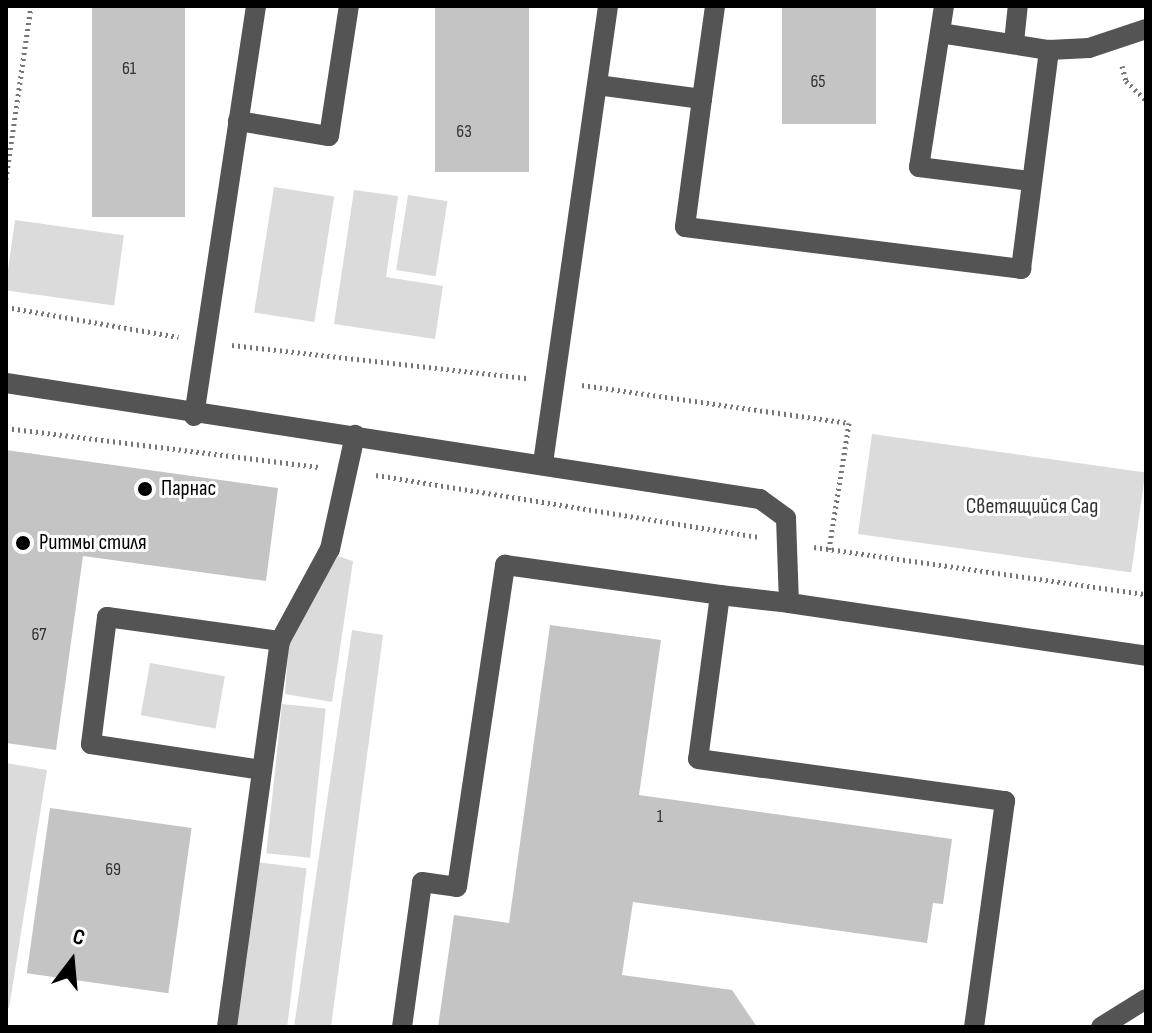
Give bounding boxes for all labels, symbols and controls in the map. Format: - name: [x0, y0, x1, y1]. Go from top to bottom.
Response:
- house number: 61: [122, 58, 136, 80]
- house number: 65: [810, 71, 826, 93]
- house number: 63: [456, 121, 472, 143]
- place label: Парнас: [161, 476, 216, 502]
- marker: Парнас: [136, 480, 154, 498]
- park label: Светящийся Сад: [966, 494, 1098, 520]
- place label: Ритмы стиля: [39, 530, 147, 556]
- marker: Ритмы стиля: [14, 534, 32, 552]
- house number: 67: [31, 624, 47, 646]
- house number: 1: [657, 806, 663, 828]
- house number: 69: [105, 859, 121, 881]
- north arrow: [32, 921, 112, 1001]
- text: С: [70, 923, 88, 952]

